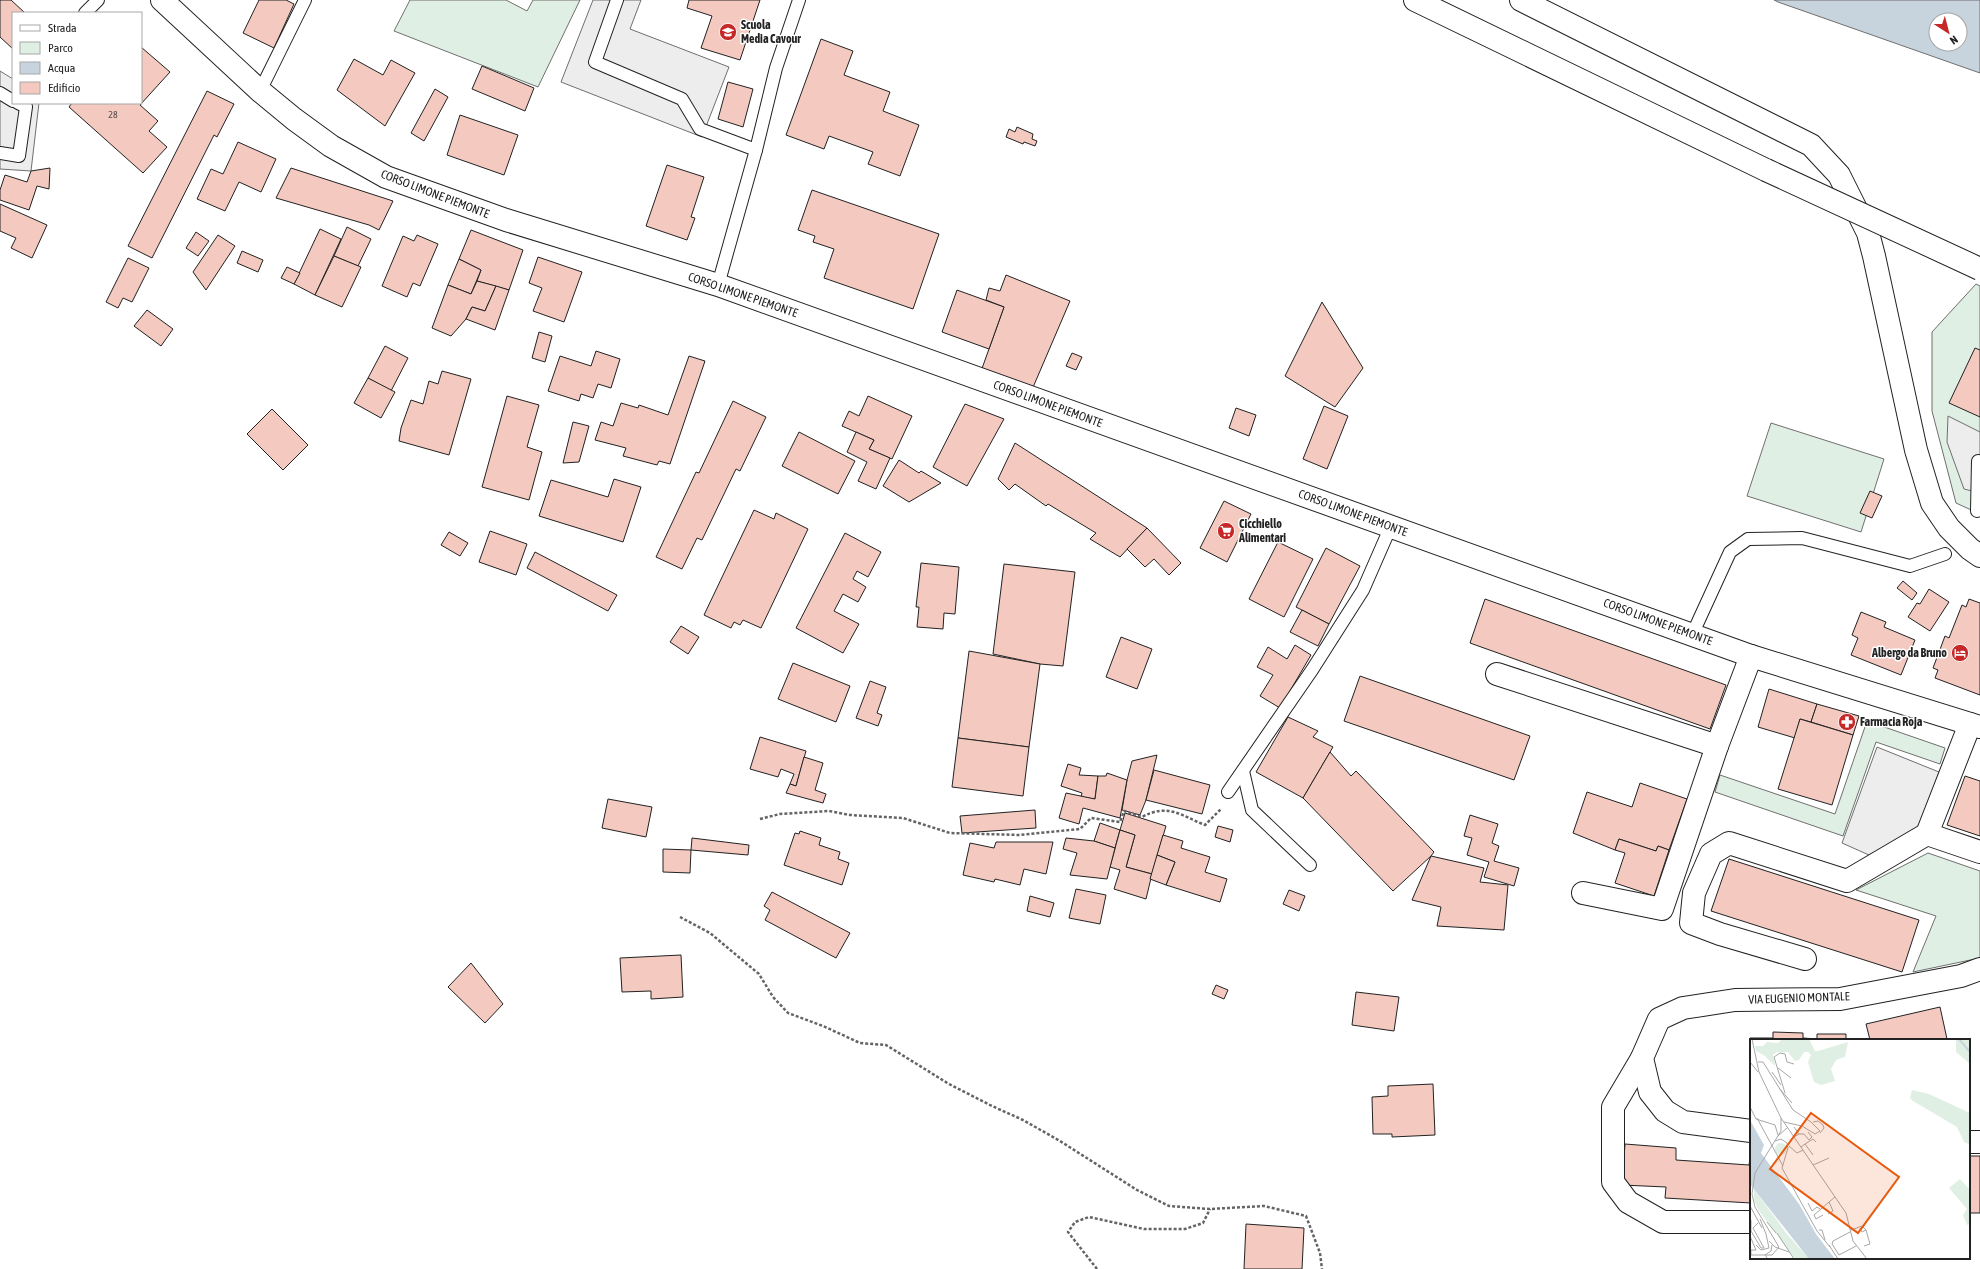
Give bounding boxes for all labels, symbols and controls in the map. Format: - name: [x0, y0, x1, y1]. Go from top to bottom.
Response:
- legend: [12, 12, 142, 104]
- north arrow: [1928, 12, 1968, 52]
- place label: Scuola Media Cavour: [741, 18, 801, 46]
- text: Strada: [48, 21, 77, 35]
- school or university icon: Scuola Media Cavour: [718, 22, 738, 42]
- text: N: [1948, 33, 1960, 47]
- text: Parco: [48, 41, 73, 55]
- text: Acqua: [48, 61, 75, 75]
- text: Edificio: [48, 81, 81, 95]
- house number: 28: [108, 109, 118, 120]
- street label: CORSO LIMONE PIEMONTE: [379, 167, 491, 221]
- street label: CORSO LIMONE PIEMONTE: [686, 270, 800, 320]
- street label: CORSO LIMONE PIEMONTE: [992, 378, 1104, 430]
- street label: CORSO LIMONE PIEMONTE: [1297, 487, 1409, 539]
- place label: Cicchiello Alimentari: [1238, 517, 1286, 545]
- supermarket icon: Cicchiello Alimentari: [1216, 521, 1236, 541]
- street label: CORSO LIMONE PIEMONTE: [1602, 596, 1714, 648]
- hotel icon: Albergo da Bruno: [1950, 643, 1970, 663]
- place label: Albergo da Bruno: [1871, 646, 1947, 660]
- pharmacy icon: Farmacia Roja: [1837, 712, 1857, 732]
- place label: Farmacia Roja: [1860, 715, 1923, 729]
- street label: VIA EUGENIO MONTALE: [1748, 989, 1850, 1007]
- inset map: [1750, 1039, 1970, 1259]

